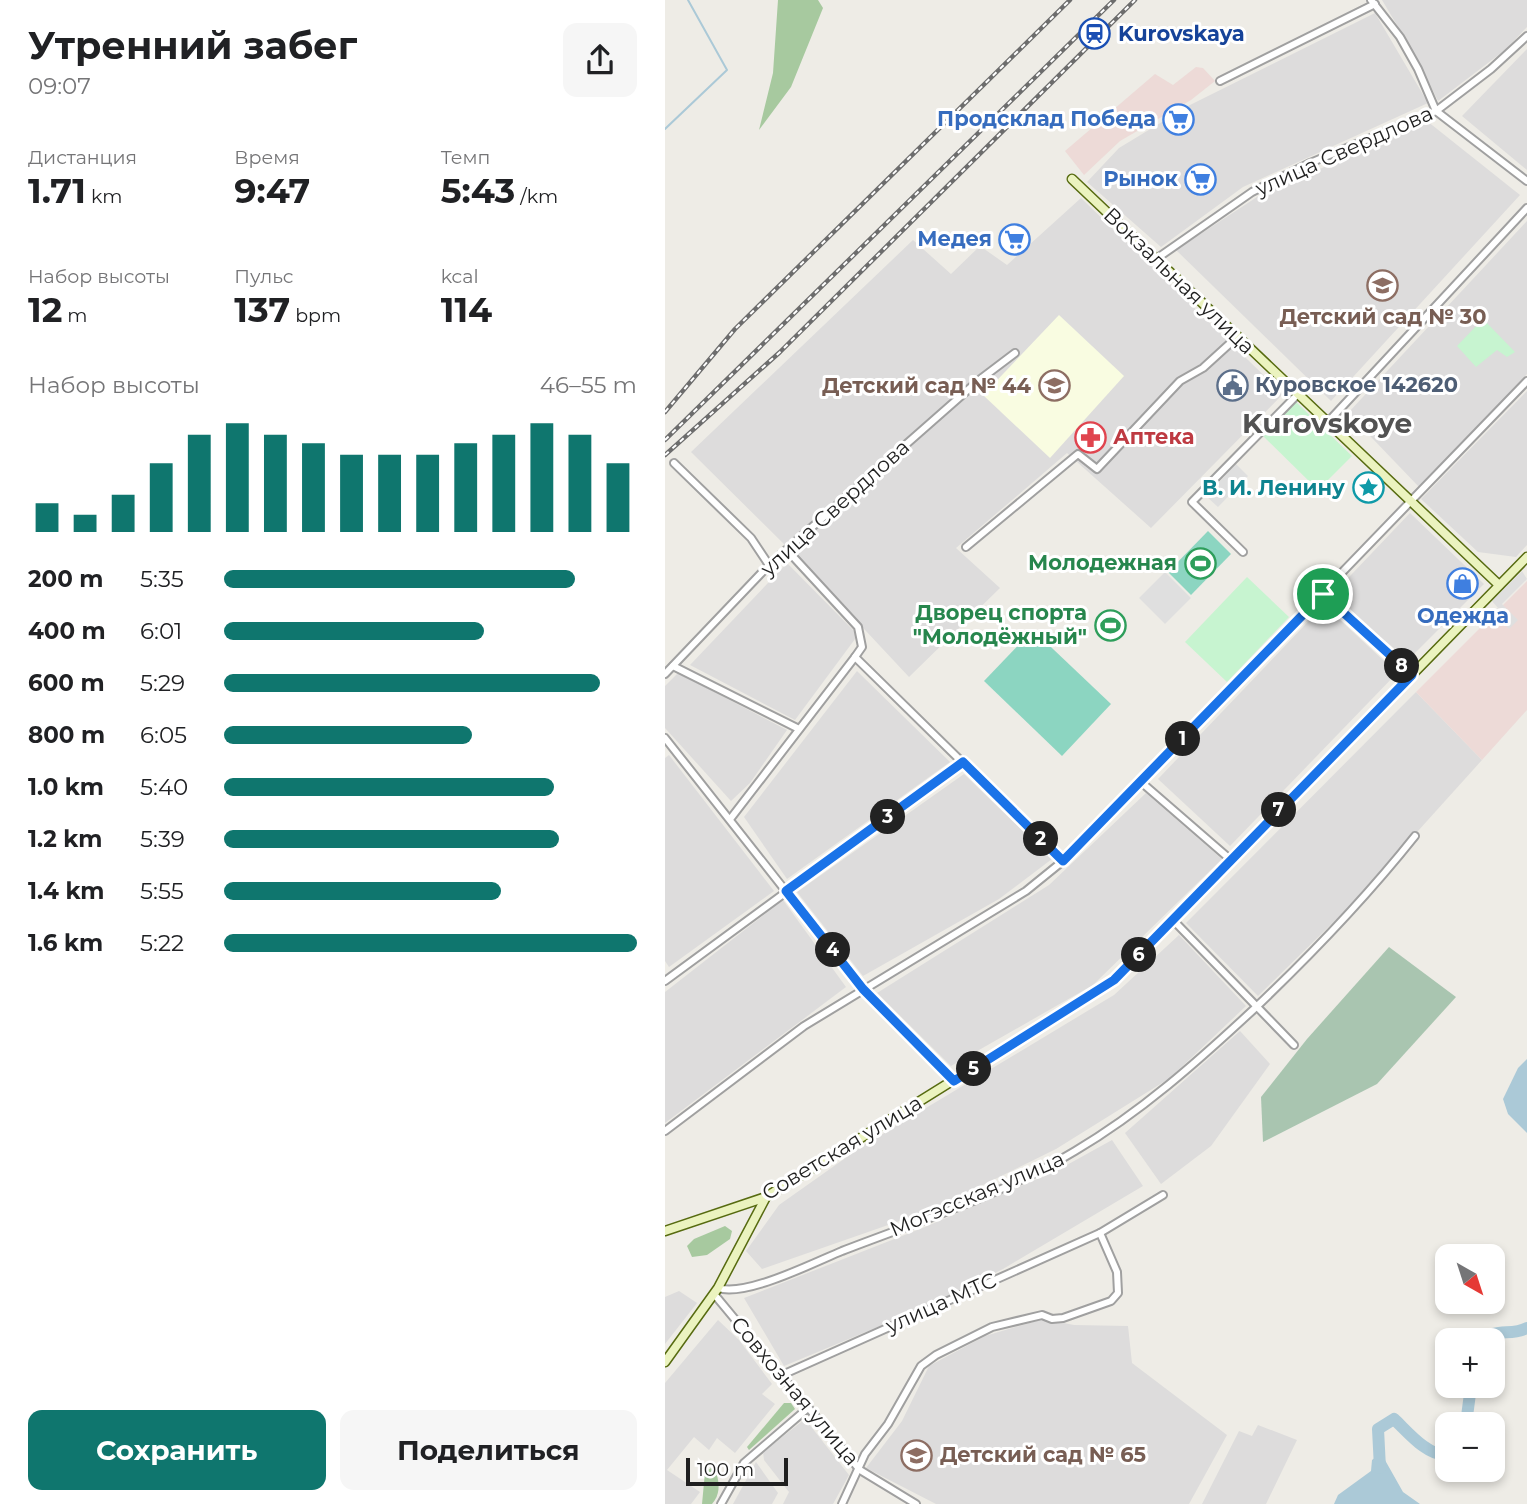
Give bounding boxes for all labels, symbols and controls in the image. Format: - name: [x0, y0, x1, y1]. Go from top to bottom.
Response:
- station icon: Kurovskaya: [1078, 17, 1112, 51]
- place label: Kurovskaya: [1118, 21, 1245, 46]
- text: Утренний забег: [28, 22, 357, 69]
- button: share: [563, 23, 637, 97]
- text: 09:07: [28, 72, 91, 100]
- street label: улица Свердлова: [1250, 100, 1436, 201]
- supermarket icon: Продсклад Победа: [1162, 102, 1196, 136]
- place label: Продсклад Победа: [937, 106, 1156, 131]
- text: Дистанция: [28, 146, 137, 169]
- text: Время: [234, 146, 300, 169]
- text: Темп: [441, 146, 490, 169]
- supermarket icon: Рынок: [1184, 162, 1218, 196]
- place label: Рынок: [1103, 166, 1179, 191]
- text: 1.71: [28, 169, 86, 212]
- text: 9:47: [234, 169, 310, 212]
- text: 5:43: [441, 169, 515, 212]
- text: km: [86, 185, 122, 208]
- text: /km: [515, 185, 558, 208]
- street label: Вокзальная улица: [1099, 202, 1260, 359]
- supermarket icon: Медея: [998, 222, 1032, 256]
- place label: Медея: [917, 226, 992, 251]
- text: Набор высоты: [28, 265, 170, 288]
- text: Пульс: [234, 265, 294, 288]
- text: kcal: [441, 265, 479, 288]
- school or university icon: Детский сад № 30: [1366, 268, 1400, 302]
- text: 12: [28, 288, 62, 331]
- text: 137: [234, 288, 290, 331]
- text: 114: [441, 288, 492, 331]
- text: m: [62, 304, 88, 327]
- text: bpm: [290, 304, 341, 327]
- place label: Детский сад № 30: [1280, 304, 1486, 329]
- public building icon: Куровское 142620: [1215, 368, 1249, 402]
- school or university icon: Детский сад № 44: [1037, 369, 1071, 403]
- text: Набор высоты: [28, 371, 200, 399]
- text: 46–55 m: [540, 371, 637, 399]
- place label: Куровское 142620: [1255, 372, 1458, 397]
- place label: Детский сад № 44: [822, 373, 1032, 398]
- district label: Kurovskoye: [1242, 406, 1412, 440]
- pharmacy icon: Аптека: [1073, 420, 1107, 454]
- place label: Аптека: [1113, 424, 1194, 449]
- street label: улица Свердлова: [754, 434, 914, 582]
- place icon: В. И. Ленину: [1351, 471, 1385, 505]
- place label: В. И. Ленину: [1202, 475, 1345, 500]
- sports icon: Молодежная: [1183, 546, 1217, 580]
- place label: Молодежная: [1028, 550, 1177, 575]
- pin: [1293, 564, 1353, 624]
- text: 200 m: [28, 565, 103, 593]
- text: 5:35: [140, 565, 184, 593]
- shop icon: Одежда: [1446, 567, 1480, 601]
- icon: arrive: [1304, 575, 1342, 613]
- place label: Дворец спорта "Молодёжный": [913, 600, 1087, 649]
- place label: Одежда: [1417, 603, 1509, 628]
- sports icon: Дворец спорта "Молодёжный": [1093, 608, 1127, 642]
- text: 400 m: [28, 617, 106, 645]
- text: 6:01: [140, 617, 182, 645]
- pin: 8: [1385, 648, 1419, 684]
- text: 8: [1395, 654, 1408, 677]
- text: 600 m: [28, 669, 105, 697]
- text: 5:29: [140, 669, 185, 697]
- text: 800 m: [28, 721, 105, 749]
- text: 6:05: [140, 721, 187, 749]
- pin: 1: [1165, 722, 1201, 756]
- text: 1: [1179, 727, 1186, 750]
- text: 1.0 km: [28, 773, 104, 801]
- text: 5:40: [140, 773, 188, 801]
- pin: 7: [1261, 792, 1297, 828]
- text: 7: [1273, 798, 1284, 821]
- pin: 3: [871, 800, 906, 834]
- text: 3: [882, 805, 893, 828]
- pin: 2: [1023, 822, 1059, 856]
- text: 1.2 km: [28, 825, 102, 853]
- text: 5:39: [140, 825, 185, 853]
- text: 2: [1035, 827, 1046, 850]
- text: 1.4 km: [28, 877, 105, 905]
- text: 5:55: [140, 877, 184, 905]
- text: 1.6 km: [28, 929, 103, 957]
- text: 5:22: [140, 929, 184, 957]
- pin: 4: [815, 932, 851, 968]
- pin: 6: [1121, 937, 1156, 972]
- text: 4: [826, 938, 839, 961]
- text: 6: [1132, 943, 1145, 966]
- pin: 5: [957, 1052, 991, 1086]
- text: 5: [968, 1057, 979, 1080]
- street label: Советская улица: [757, 1090, 926, 1205]
- street label: Могэсская улица: [886, 1145, 1068, 1242]
- north arrow: [1435, 1244, 1505, 1314]
- map controls: [1435, 1244, 1505, 1482]
- street label: улица МТС: [881, 1267, 1000, 1338]
- street label: Совхозная улица: [726, 1311, 865, 1470]
- button: +: [1435, 1328, 1505, 1398]
- button: Сохранить: [28, 1410, 326, 1490]
- button: Поделиться: [340, 1410, 637, 1490]
- button: −: [1435, 1412, 1505, 1482]
- school or university icon: Детский сад № 65: [900, 1438, 934, 1472]
- place label: Детский сад № 65: [940, 1442, 1146, 1467]
- scale bar: [686, 1455, 787, 1487]
- text: 100 m: [697, 1458, 754, 1481]

